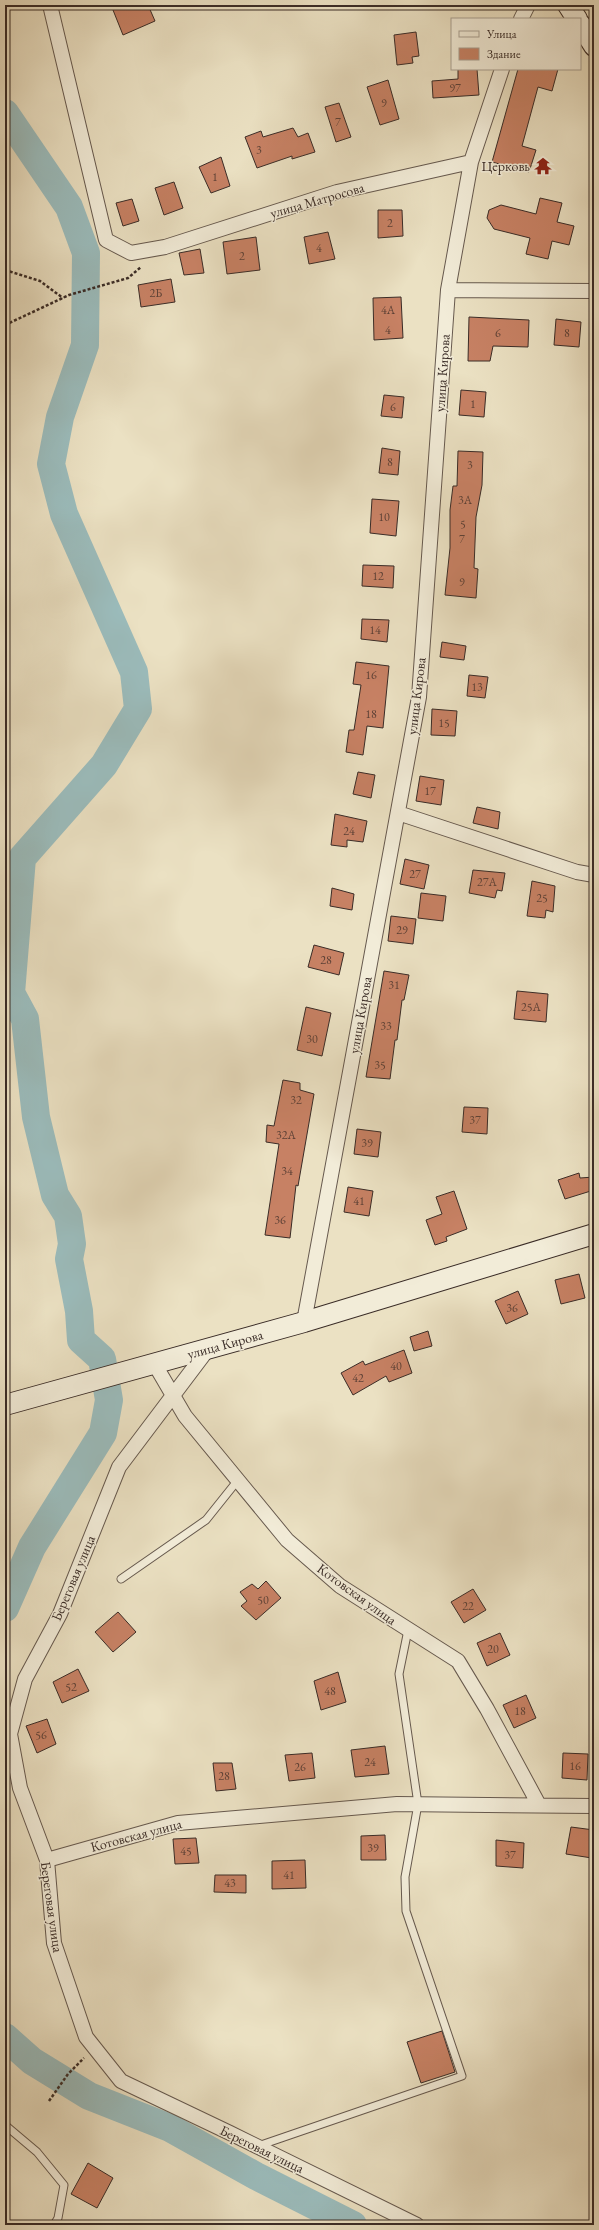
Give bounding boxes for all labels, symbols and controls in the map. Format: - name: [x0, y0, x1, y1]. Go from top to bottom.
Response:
- legend: [451, 18, 581, 70]
- text: Улица: [486, 26, 517, 42]
- text: Здание: [487, 46, 521, 62]
- house number: 97: [449, 80, 461, 96]
- house number: 9: [381, 95, 387, 111]
- house number: 7: [335, 114, 341, 130]
- house number: 3: [256, 142, 262, 158]
- temple icon: Церковь: [533, 156, 553, 176]
- place label: Церковь: [481, 157, 530, 175]
- house number: 1: [212, 169, 218, 185]
- street label: улица Матросова: [268, 178, 367, 222]
- house number: 2: [387, 215, 393, 231]
- house number: 4: [316, 240, 322, 256]
- house number: 2: [239, 248, 245, 264]
- house number: 2Б: [150, 285, 162, 301]
- house number: 4А: [381, 302, 396, 318]
- house number: 4: [385, 322, 391, 338]
- house number: 6: [495, 325, 501, 341]
- house number: 8: [564, 325, 570, 341]
- street label: улица Кирова: [430, 333, 454, 412]
- house number: 1: [470, 396, 476, 412]
- house number: 6: [390, 399, 396, 415]
- house number: 8: [387, 454, 393, 470]
- house number: 3: [467, 457, 473, 473]
- house number: 3А: [458, 492, 473, 508]
- house number: 10: [378, 509, 390, 525]
- house number: 5: [460, 516, 466, 532]
- house number: 7: [459, 531, 465, 547]
- house number: 12: [372, 568, 384, 584]
- house number: 9: [459, 574, 465, 590]
- house number: 14: [369, 622, 381, 638]
- street label: улица Кирова: [402, 656, 430, 736]
- house number: 16: [365, 667, 377, 683]
- house number: 13: [471, 679, 483, 695]
- house number: 18: [365, 706, 377, 722]
- house number: 15: [438, 715, 450, 731]
- house number: 17: [424, 783, 436, 799]
- house number: 24: [343, 823, 355, 839]
- house number: 27: [409, 866, 421, 882]
- house number: 27А: [477, 874, 498, 890]
- house number: 25: [536, 890, 548, 906]
- house number: 29: [396, 922, 408, 938]
- house number: 28: [320, 952, 332, 968]
- street label: улица Кирова: [344, 975, 376, 1055]
- house number: 31: [388, 977, 400, 993]
- house number: 25А: [521, 999, 542, 1015]
- house number: 33: [380, 1018, 392, 1034]
- house number: 30: [306, 1031, 318, 1047]
- house number: 35: [374, 1057, 386, 1073]
- house number: 32: [290, 1092, 302, 1108]
- house number: 37: [469, 1112, 481, 1128]
- house number: 32А: [276, 1127, 297, 1143]
- house number: 39: [361, 1135, 373, 1151]
- house number: 34: [281, 1163, 293, 1179]
- house number: 41: [353, 1193, 365, 1209]
- house number: 36: [274, 1212, 286, 1228]
- house number: 36: [506, 1300, 518, 1316]
- street label: улица Кирова: [185, 1325, 265, 1363]
- house number: 40: [390, 1358, 402, 1374]
- house number: 42: [352, 1370, 364, 1386]
- street label: Береговая улица: [47, 1532, 99, 1624]
- street label: Котовская улица: [314, 1559, 401, 1629]
- house number: 50: [257, 1592, 269, 1608]
- house number: 22: [462, 1598, 474, 1614]
- house number: 20: [487, 1641, 499, 1657]
- house number: 52: [65, 1679, 77, 1695]
- house number: 48: [324, 1683, 336, 1699]
- house number: 18: [514, 1703, 526, 1719]
- house number: 56: [35, 1727, 47, 1743]
- house number: 24: [364, 1754, 376, 1770]
- house number: 16: [569, 1758, 581, 1774]
- house number: 26: [294, 1759, 306, 1775]
- house number: 28: [218, 1768, 230, 1784]
- street label: Котовская улица: [88, 1814, 184, 1856]
- house number: 39: [367, 1840, 379, 1856]
- house number: 45: [180, 1843, 192, 1859]
- house number: 37: [504, 1847, 516, 1863]
- street label: Береговая улица: [37, 1860, 67, 1954]
- house number: 41: [283, 1867, 295, 1883]
- house number: 43: [224, 1875, 236, 1891]
- street label: Береговая улица: [217, 2121, 307, 2177]

